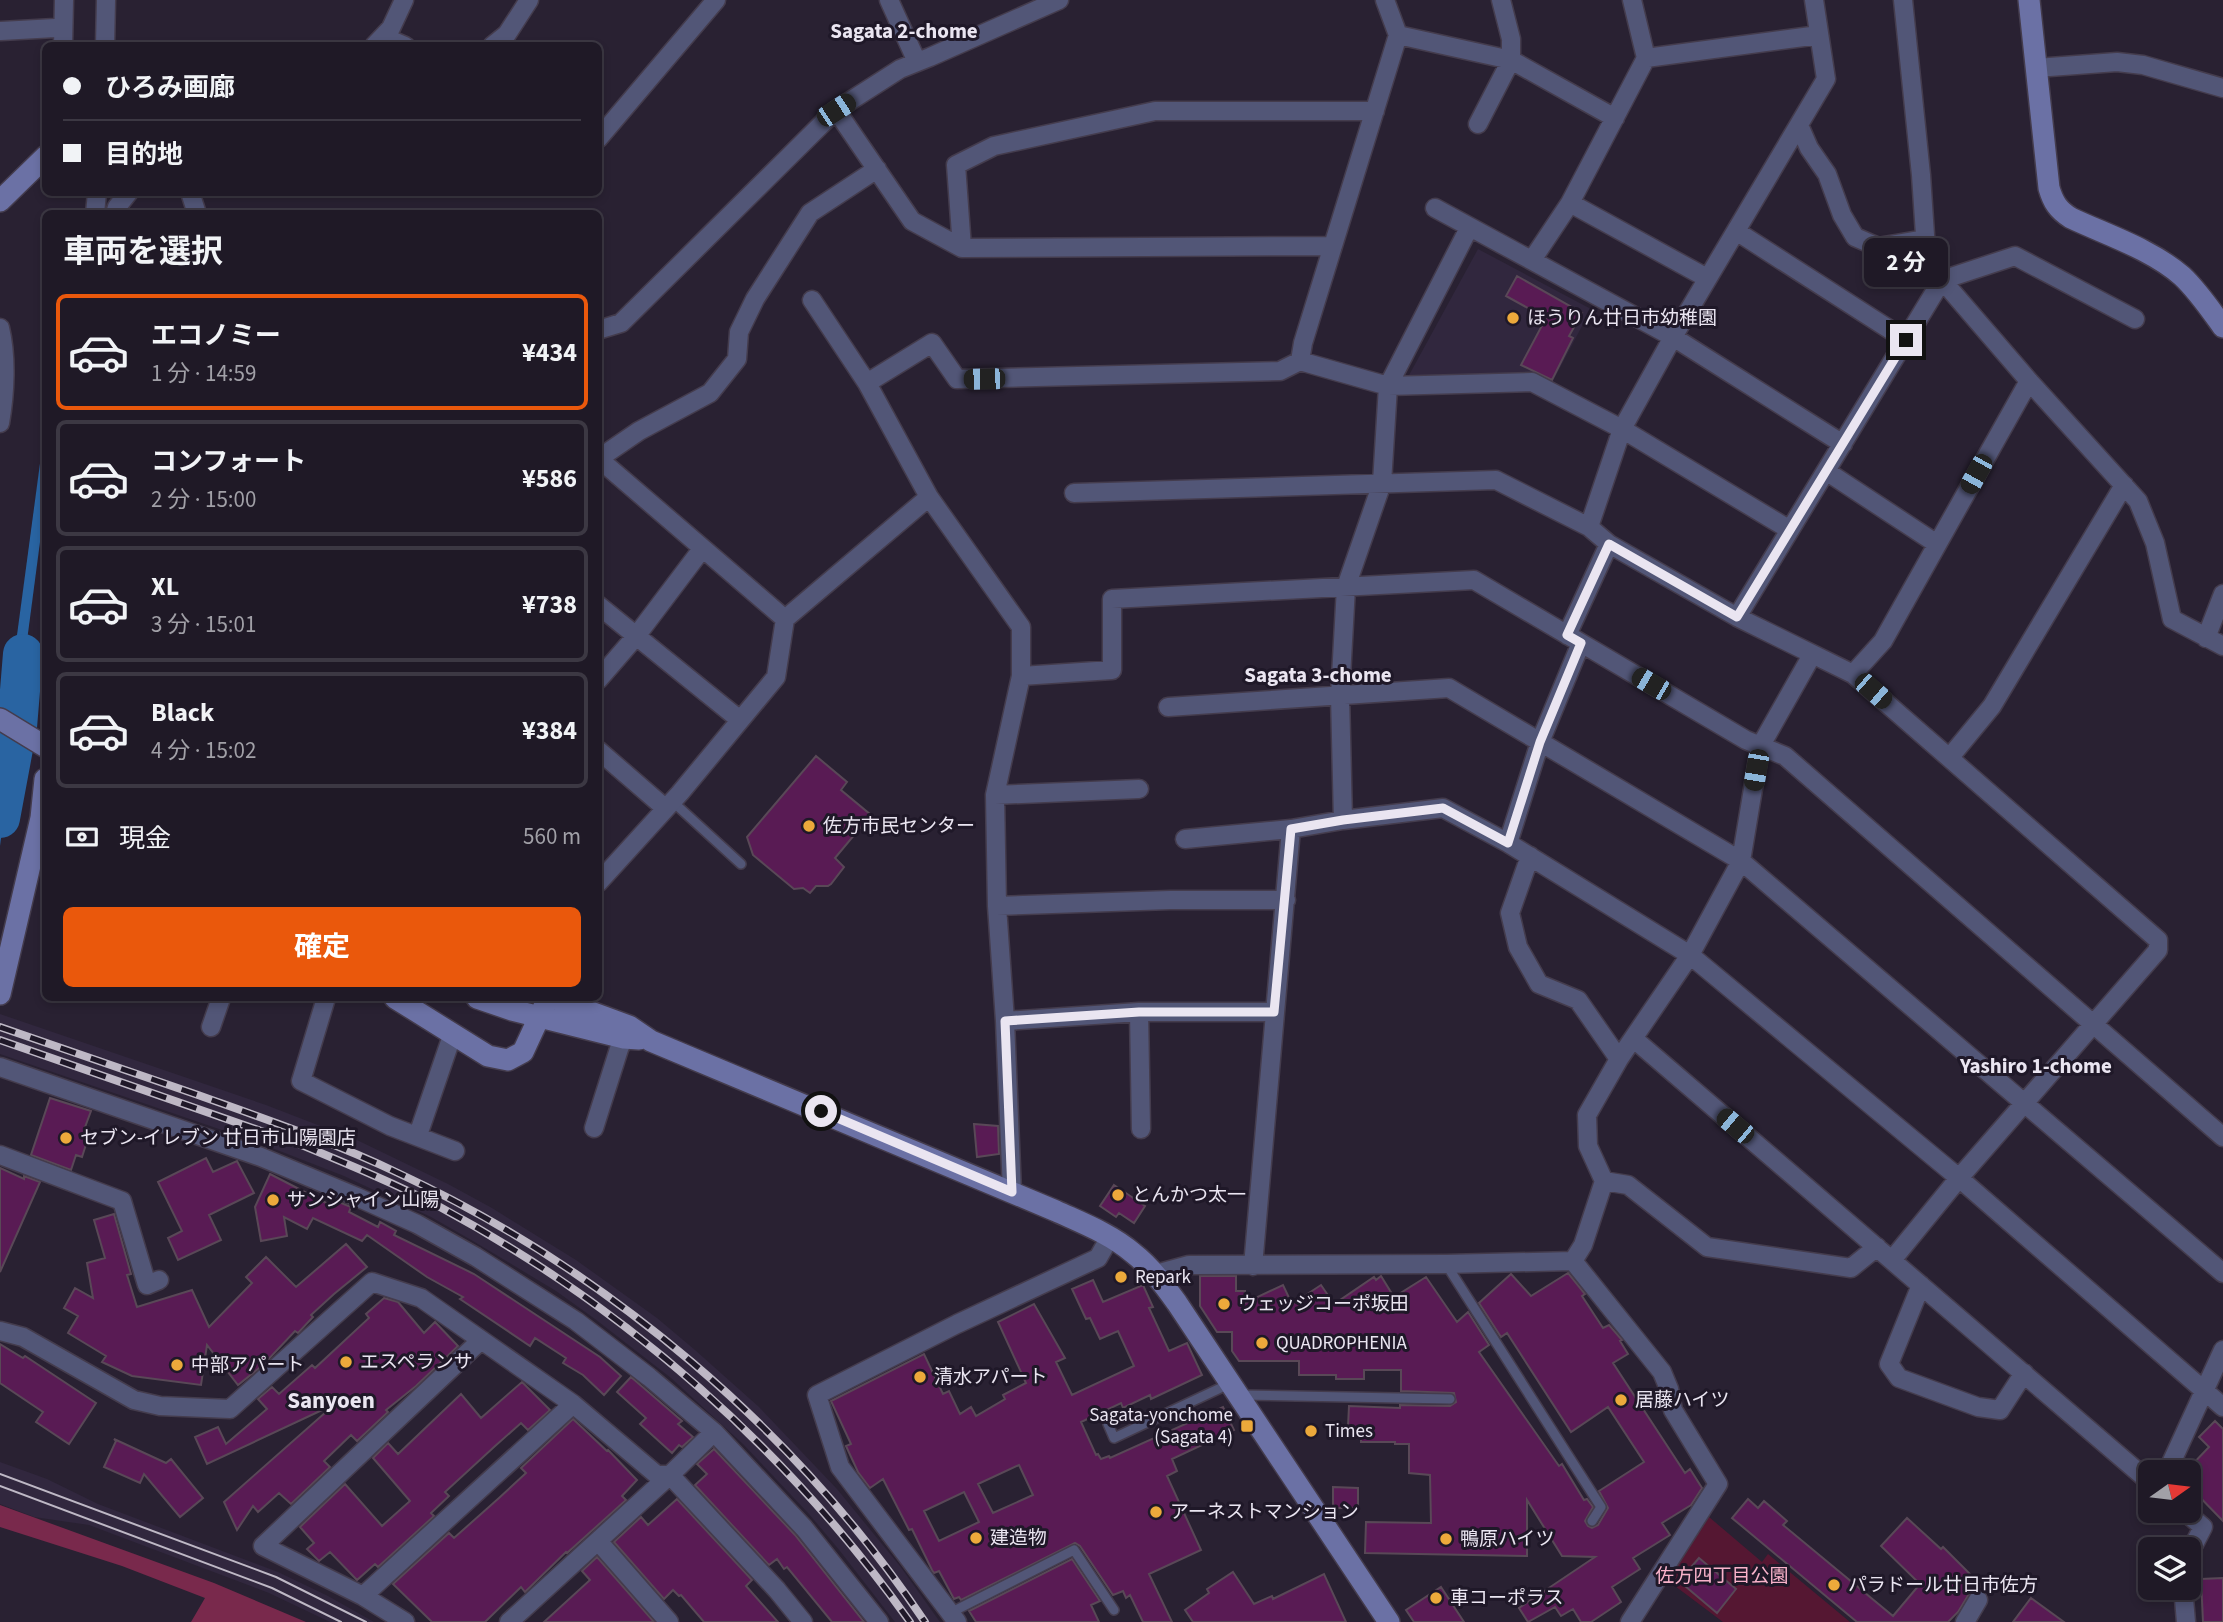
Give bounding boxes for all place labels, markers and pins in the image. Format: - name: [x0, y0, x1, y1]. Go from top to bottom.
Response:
- place label: ほうりん廿日市幼稚園: [1527, 305, 1717, 332]
- marker: ほうりん廿日市幼稚園: [1505, 310, 1521, 326]
- place label: 佐方市民センター: [823, 813, 975, 840]
- marker: 佐方市民センター: [801, 818, 817, 834]
- place label: セブン-イレブン 廿日市山陽園店: [80, 1125, 356, 1152]
- marker: セブン-イレブン 廿日市山陽園店: [58, 1130, 74, 1146]
- place label: とんかつ太一: [1132, 1182, 1246, 1209]
- place label: サンシャイン山陽: [287, 1187, 439, 1214]
- marker: とんかつ太一: [1110, 1187, 1126, 1203]
- marker: サンシャイン山陽: [265, 1192, 281, 1208]
- place label: Repark: [1135, 1264, 1191, 1291]
- marker: Repark: [1113, 1269, 1129, 1285]
- place label: ウェッジコーポ坂田: [1238, 1291, 1409, 1318]
- marker: ウェッジコーポ坂田: [1216, 1296, 1232, 1312]
- place label: QUADROPHENIA: [1276, 1330, 1407, 1357]
- marker: QUADROPHENIA: [1254, 1335, 1270, 1351]
- place label: エスペランサ: [360, 1349, 473, 1376]
- place label: 中部アパート: [191, 1352, 305, 1379]
- marker: エスペランサ: [338, 1354, 354, 1370]
- marker: 中部アパート: [169, 1357, 185, 1373]
- place label: 清水アパート: [934, 1364, 1048, 1391]
- marker: 清水アパート: [912, 1369, 928, 1385]
- place label: 居藤ハイツ: [1635, 1387, 1730, 1414]
- marker: 居藤ハイツ: [1613, 1392, 1629, 1408]
- place label: Sagata-yonchome (Sagata 4): [1089, 1402, 1233, 1451]
- marker: Sagata-yonchome (Sagata 4): [1239, 1418, 1255, 1434]
- place label: Times: [1325, 1418, 1373, 1445]
- marker: Times: [1303, 1423, 1319, 1439]
- place label: アーネストマンション: [1170, 1499, 1359, 1526]
- marker: アーネストマンション: [1148, 1504, 1164, 1520]
- place label: 建造物: [990, 1525, 1047, 1552]
- place label: 鴨原ハイツ: [1460, 1526, 1555, 1553]
- marker: 建造物: [968, 1530, 984, 1546]
- marker: 鴨原ハイツ: [1438, 1531, 1454, 1547]
- place label: パラドール廿日市佐方: [1848, 1572, 2038, 1599]
- marker: パラドール廿日市佐方: [1826, 1577, 1842, 1593]
- place label: 車コーポラス: [1450, 1585, 1564, 1612]
- marker: 車コーポラス: [1428, 1590, 1444, 1606]

